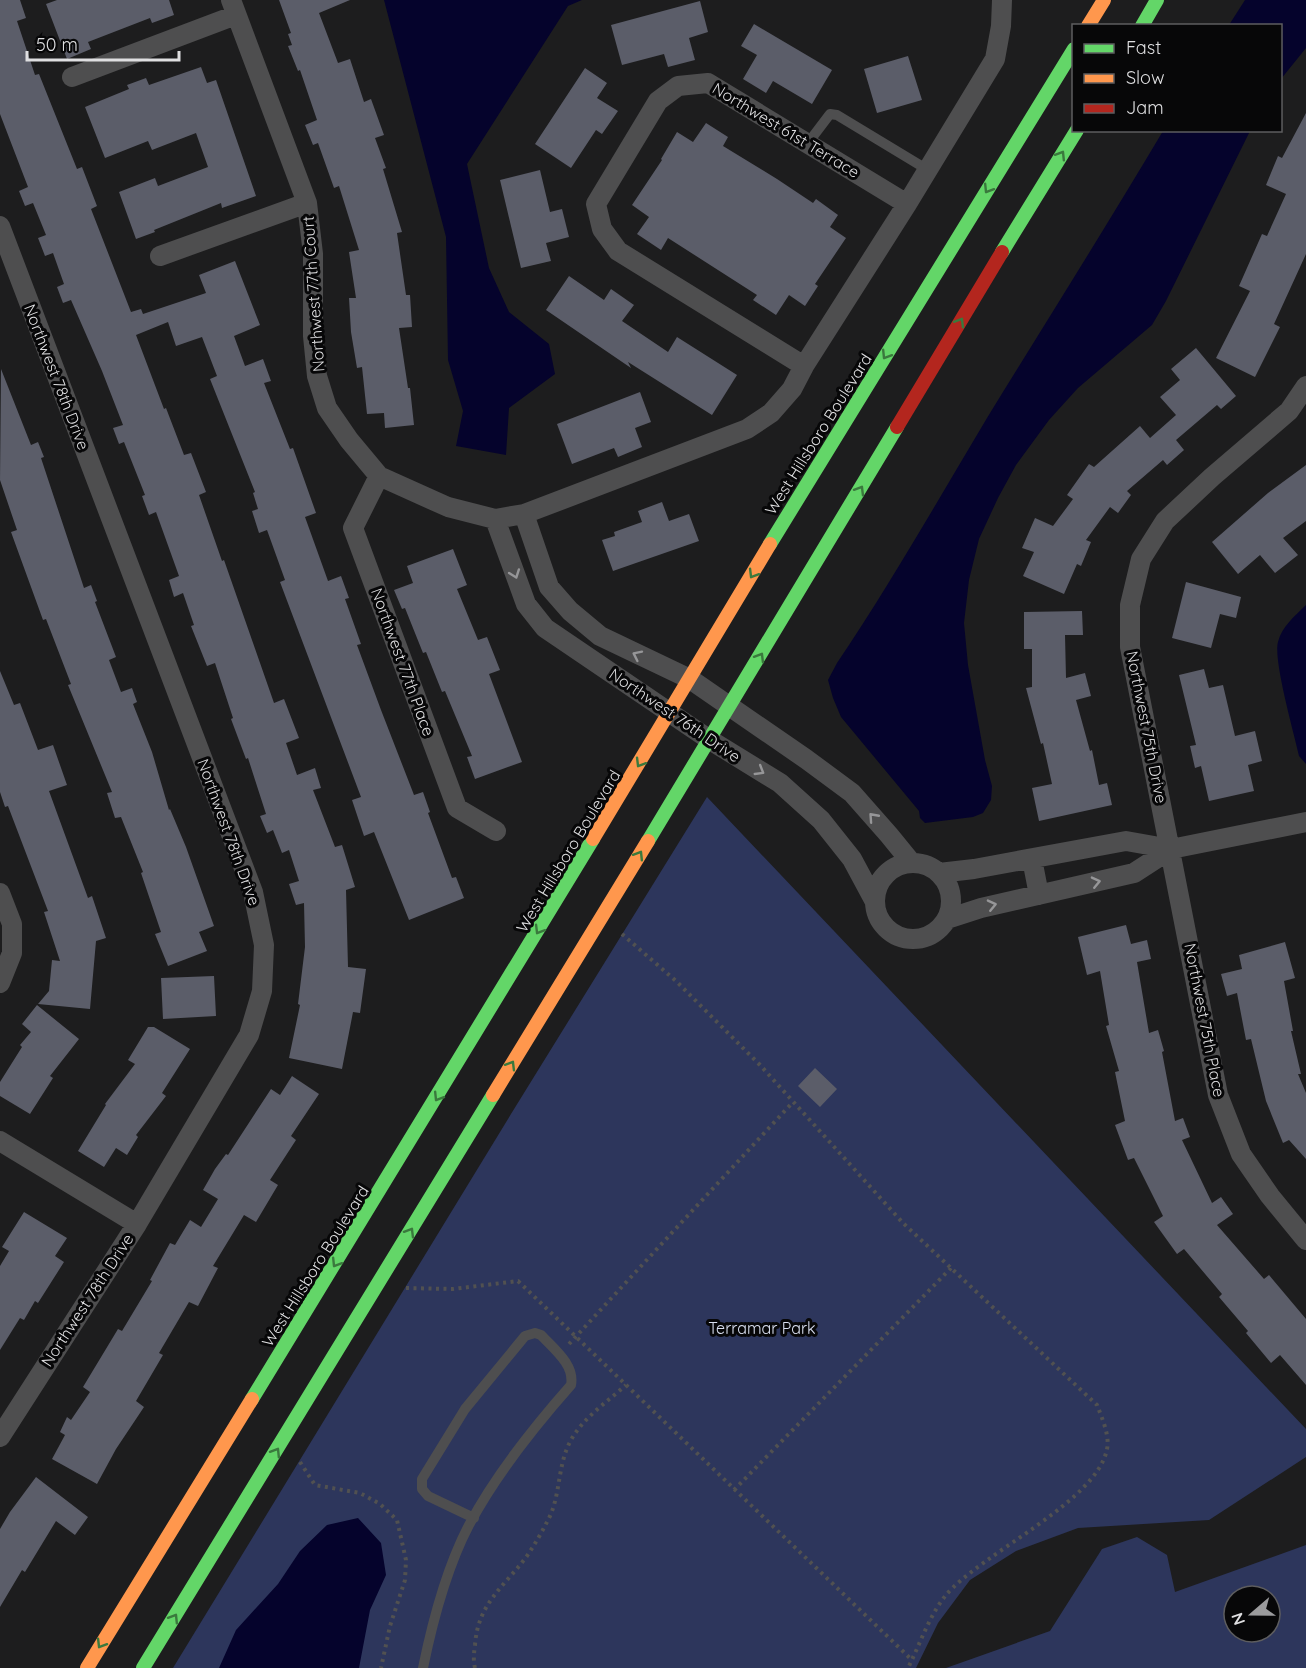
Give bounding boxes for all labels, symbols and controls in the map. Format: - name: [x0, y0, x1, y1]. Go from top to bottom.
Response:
- scale bar: [27, 24, 178, 62]
- legend: [1072, 24, 1282, 132]
- text: 50 m: [36, 33, 78, 56]
- text: Fast: [1126, 36, 1161, 59]
- text: Slow: [1126, 66, 1164, 89]
- street label: Northwest 61st Terrace: [709, 78, 863, 182]
- text: Jam: [1126, 96, 1164, 119]
- one-way arrow: [1054, 151, 1066, 161]
- one-way arrow: [983, 183, 995, 193]
- street label: Northwest 77th Court: [298, 215, 328, 373]
- street label: Northwest 78th Drive: [20, 301, 94, 453]
- one-way arrow: [953, 318, 964, 328]
- one-way arrow: [881, 349, 893, 359]
- street label: West Hillsboro Boulevard: [760, 350, 876, 518]
- one-way arrow: [853, 485, 864, 496]
- one-way arrow: [508, 568, 521, 579]
- one-way arrow: [748, 568, 760, 578]
- street label: Northwest 77th Place: [367, 585, 439, 739]
- street label: Northwest 75th Drive: [1122, 649, 1172, 805]
- one-way arrow: [633, 650, 644, 662]
- one-way arrow: [753, 653, 764, 663]
- street label: Northwest 76th Drive: [606, 664, 744, 766]
- street label: Northwest 78th Drive: [193, 756, 265, 908]
- one-way arrow: [636, 757, 648, 767]
- one-way arrow: [754, 764, 764, 775]
- street label: West Hillsboro Boulevard: [512, 766, 624, 936]
- one-way arrow: [870, 814, 881, 825]
- one-way arrow: [632, 851, 644, 861]
- one-way arrow: [1090, 876, 1100, 889]
- one-way arrow: [987, 900, 997, 913]
- one-way arrow: [535, 924, 547, 934]
- street label: Northwest 75th Place: [1180, 941, 1230, 1099]
- one-way arrow: [504, 1061, 516, 1071]
- one-way arrow: [434, 1091, 446, 1101]
- street label: West Hillsboro Boulevard: [257, 1182, 373, 1350]
- one-way arrow: [402, 1228, 414, 1238]
- street label: Northwest 78th Drive: [37, 1230, 137, 1370]
- one-way arrow: [331, 1257, 343, 1267]
- park label: Terramar Park: [708, 1318, 816, 1338]
- one-way arrow: [268, 1448, 280, 1458]
- north arrow: [1222, 1584, 1282, 1644]
- text: N: [1226, 1610, 1249, 1628]
- one-way arrow: [166, 1614, 178, 1624]
- one-way arrow: [97, 1638, 109, 1648]

